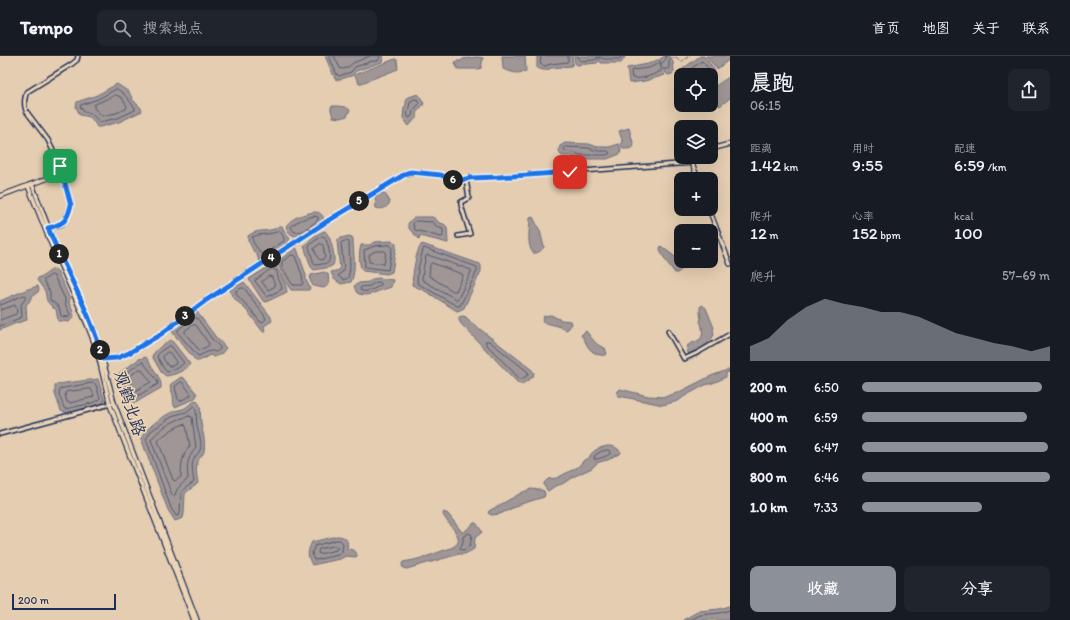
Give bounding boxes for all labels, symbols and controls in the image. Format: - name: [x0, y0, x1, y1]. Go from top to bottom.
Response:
- search box: [97, 10, 377, 46]
- text: Tempo: [20, 16, 73, 39]
- icon: search: [111, 17, 133, 39]
- text: 搜索地点: [143, 19, 203, 37]
- text: 首页: [872, 20, 900, 37]
- text: 地图: [922, 20, 950, 37]
- text: 关于: [972, 20, 1000, 37]
- text: 联系: [1022, 20, 1050, 37]
- map controls: [674, 68, 718, 268]
- button: locate: [674, 68, 718, 112]
- text: 晨跑: [750, 69, 794, 96]
- button: share: [1008, 69, 1050, 111]
- text: 06:15: [750, 98, 781, 113]
- button: layers: [674, 120, 718, 164]
- text: 距离: [750, 142, 772, 155]
- text: 用时: [852, 142, 874, 155]
- text: 配速: [954, 142, 976, 155]
- pin: [43, 149, 77, 183]
- icon: arrive: [49, 155, 71, 177]
- pin: [553, 155, 587, 189]
- text: 1.42: [750, 155, 781, 175]
- text: 9:55: [852, 155, 883, 175]
- text: 6:59: [954, 155, 985, 175]
- icon: check: [559, 161, 581, 183]
- text: km: [781, 161, 798, 174]
- text: /km: [985, 161, 1007, 174]
- pin: 6: [443, 170, 463, 190]
- button: +: [674, 172, 718, 216]
- text: 6: [450, 173, 456, 186]
- pin: 5: [349, 191, 369, 211]
- text: 5: [356, 194, 362, 207]
- text: 爬升: [750, 210, 772, 223]
- text: 心率: [852, 210, 874, 223]
- text: kcal: [954, 210, 974, 223]
- text: 12: [750, 223, 767, 243]
- text: 152: [852, 223, 878, 243]
- text: 100: [954, 223, 983, 243]
- button: −: [674, 224, 718, 268]
- text: m: [767, 229, 779, 242]
- text: bpm: [878, 229, 901, 242]
- pin: 1: [49, 244, 69, 264]
- text: 1: [56, 247, 62, 260]
- pin: 4: [261, 248, 281, 268]
- text: 4: [268, 251, 274, 264]
- text: 57–69 m: [1002, 268, 1050, 283]
- text: 爬升: [750, 269, 776, 284]
- pin: 3: [175, 306, 195, 326]
- text: 3: [182, 309, 188, 322]
- pin: 2: [90, 340, 110, 360]
- text: 2: [97, 343, 103, 356]
- street label: 观鹤北路: [110, 368, 150, 438]
- text: 200 m: [750, 380, 787, 395]
- text: 6:50: [814, 380, 839, 395]
- text: 400 m: [750, 410, 788, 425]
- text: 6:59: [814, 410, 838, 425]
- text: 600 m: [750, 440, 787, 455]
- text: 6:47: [814, 440, 838, 455]
- text: 800 m: [750, 470, 787, 485]
- text: 6:46: [814, 470, 839, 485]
- text: 1.0 km: [750, 500, 787, 515]
- text: 7:33: [814, 500, 838, 515]
- button: 收藏: [750, 566, 896, 612]
- button: 分享: [904, 566, 1050, 612]
- scale bar: [12, 592, 116, 611]
- text: 200 m: [18, 594, 49, 607]

